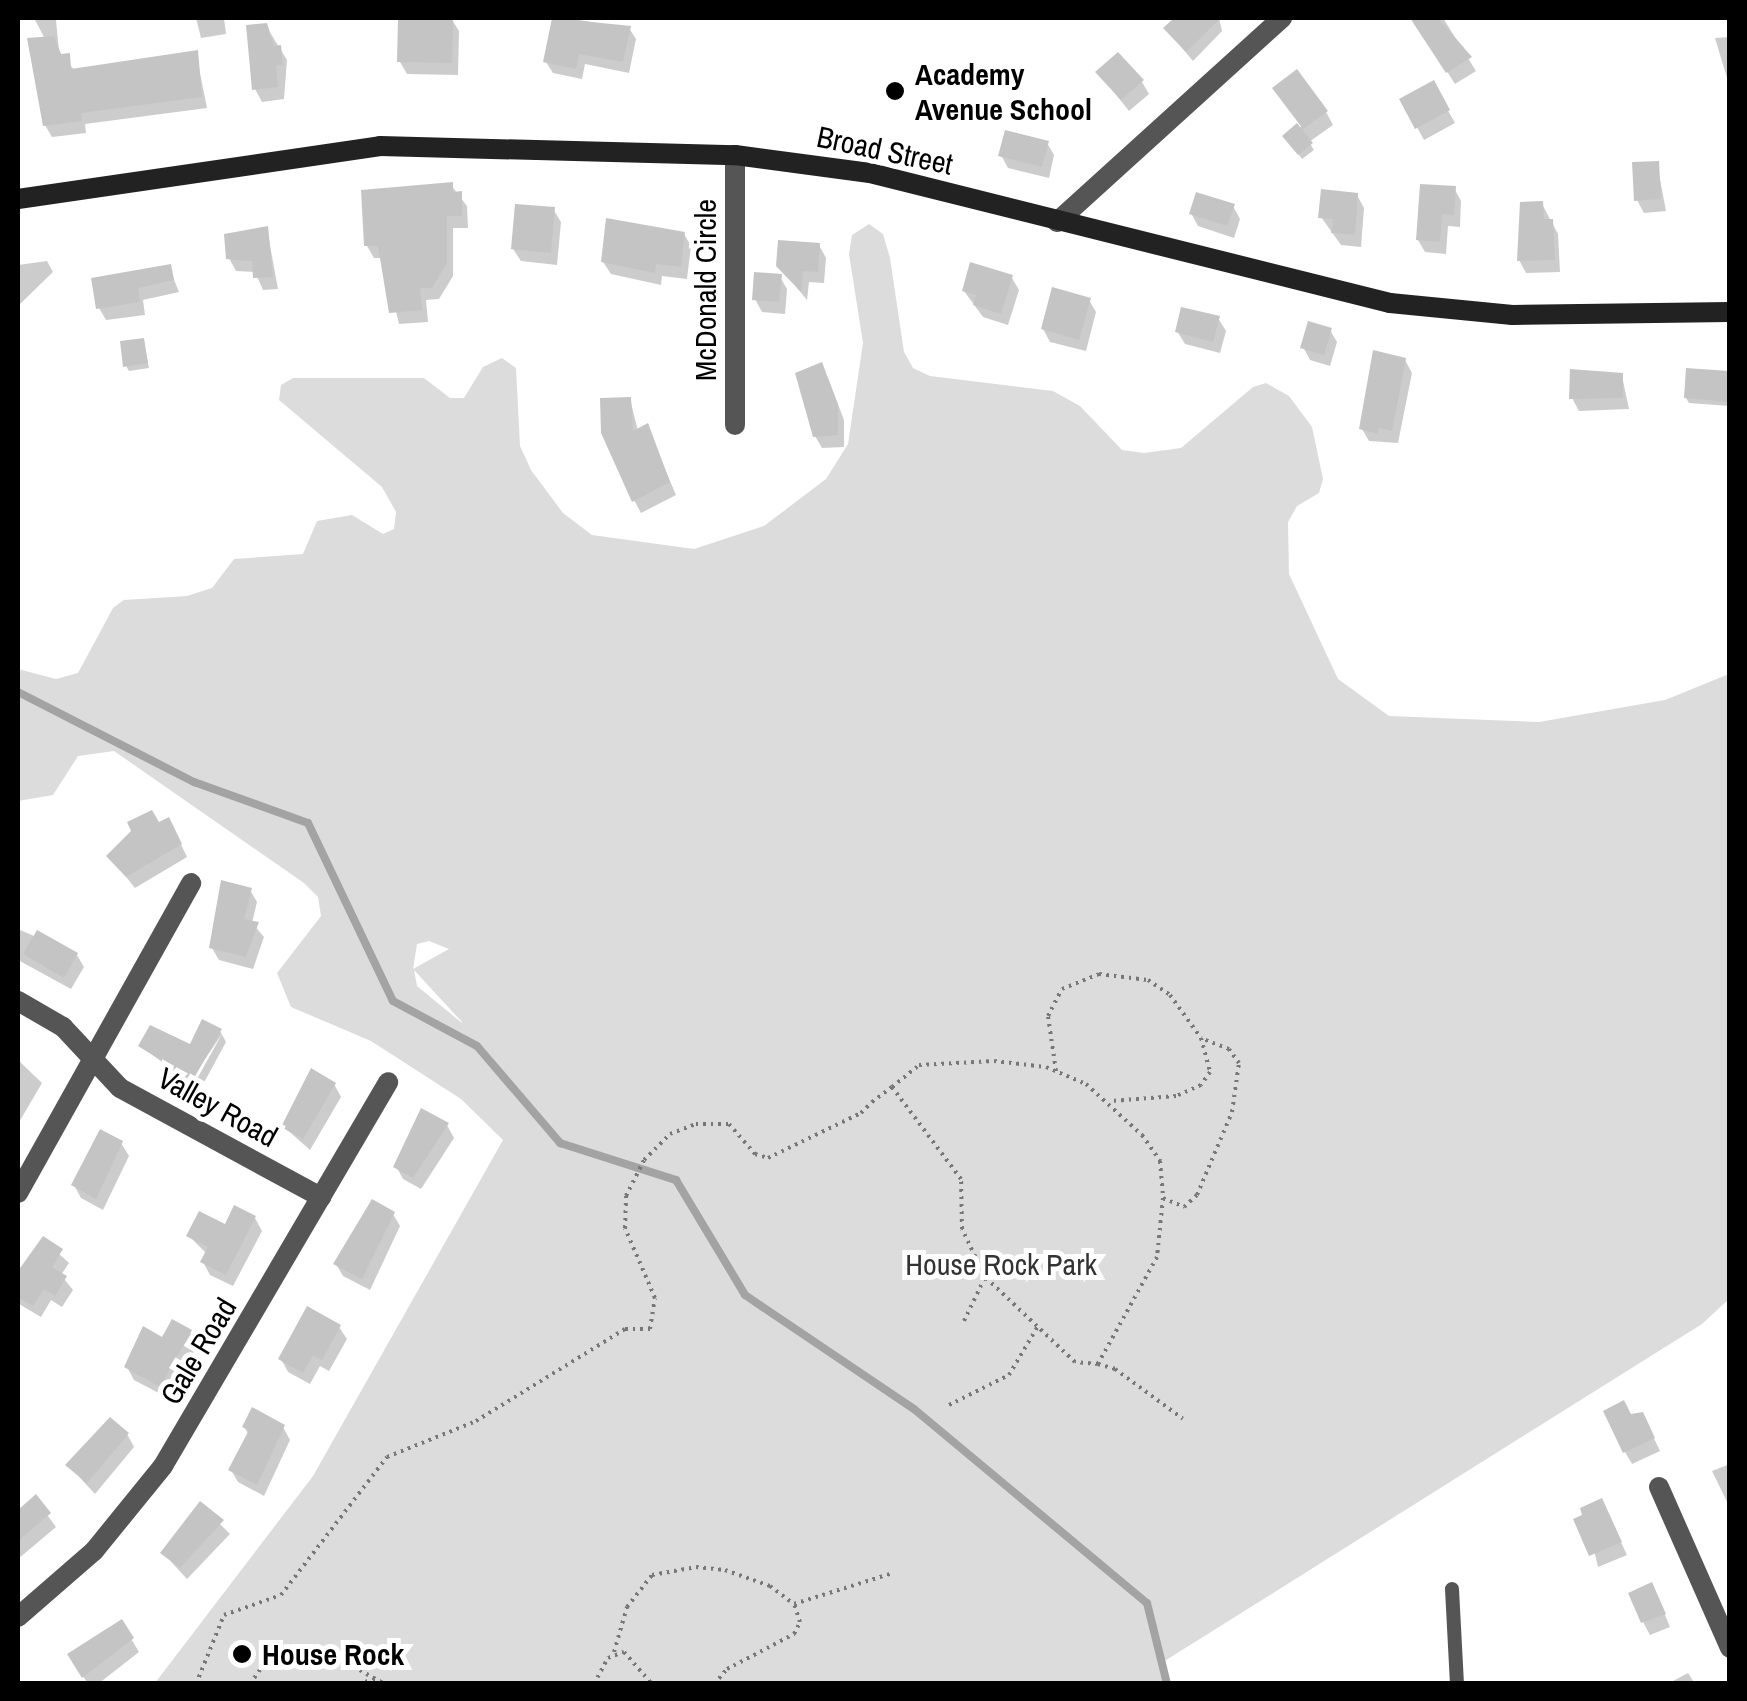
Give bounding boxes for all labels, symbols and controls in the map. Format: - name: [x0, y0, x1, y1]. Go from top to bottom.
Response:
- place label: Academy Avenue School: [915, 56, 1092, 126]
- marker: Academy Avenue School: [884, 80, 906, 102]
- street label: Broad Street: [814, 118, 956, 182]
- street label: McDonald Circle: [687, 199, 723, 381]
- street label: Valley Road: [152, 1060, 284, 1154]
- park label: House Rock Park: [905, 1246, 1097, 1282]
- street label: Gale Road: [152, 1291, 244, 1411]
- place label: House Rock: [262, 1636, 404, 1672]
- marker: House Rock: [231, 1643, 253, 1665]

